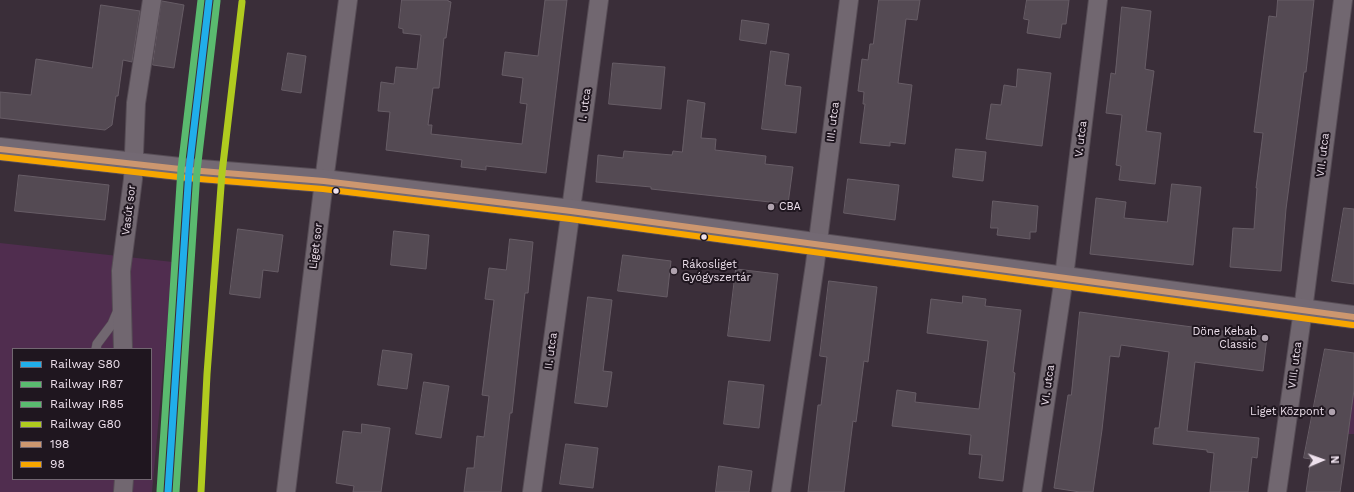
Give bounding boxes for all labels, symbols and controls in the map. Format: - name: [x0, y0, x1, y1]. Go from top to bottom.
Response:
- street label: I. utca: [576, 87, 594, 123]
- street label: III. utca: [824, 101, 842, 143]
- street label: V. utca: [1072, 120, 1090, 158]
- street label: VII. utca: [1314, 132, 1332, 178]
- street label: Vasút sor: [119, 184, 139, 236]
- unlabelled marker: [331, 186, 341, 196]
- place label: CBA: [779, 200, 801, 214]
- marker: CBA: [766, 202, 776, 212]
- street label: Liget sor: [307, 222, 325, 270]
- unlabelled marker: [699, 232, 709, 242]
- place label: Rákosliget Gyógyszertár: [682, 258, 751, 284]
- marker: Rákosliget Gyógyszertár: [669, 266, 679, 276]
- place label: Döne Kebab Classic: [1192, 325, 1257, 351]
- street label: II. utca: [542, 332, 560, 370]
- marker: Döne Kebab Classic: [1260, 333, 1270, 343]
- street label: VIII. utca: [1285, 341, 1305, 389]
- legend: [12, 348, 152, 480]
- text: Railway S80: [50, 357, 120, 371]
- street label: VI. utca: [1039, 364, 1057, 406]
- text: Railway IR87: [50, 377, 123, 391]
- text: Railway IR85: [50, 397, 124, 411]
- place label: Liget Központ: [1250, 405, 1324, 419]
- marker: Liget Központ: [1327, 407, 1337, 417]
- text: Railway G80: [50, 417, 121, 431]
- text: 198: [50, 437, 69, 451]
- north arrow: [1302, 440, 1342, 480]
- text: N: [1328, 455, 1341, 464]
- text: 98: [50, 457, 65, 471]

